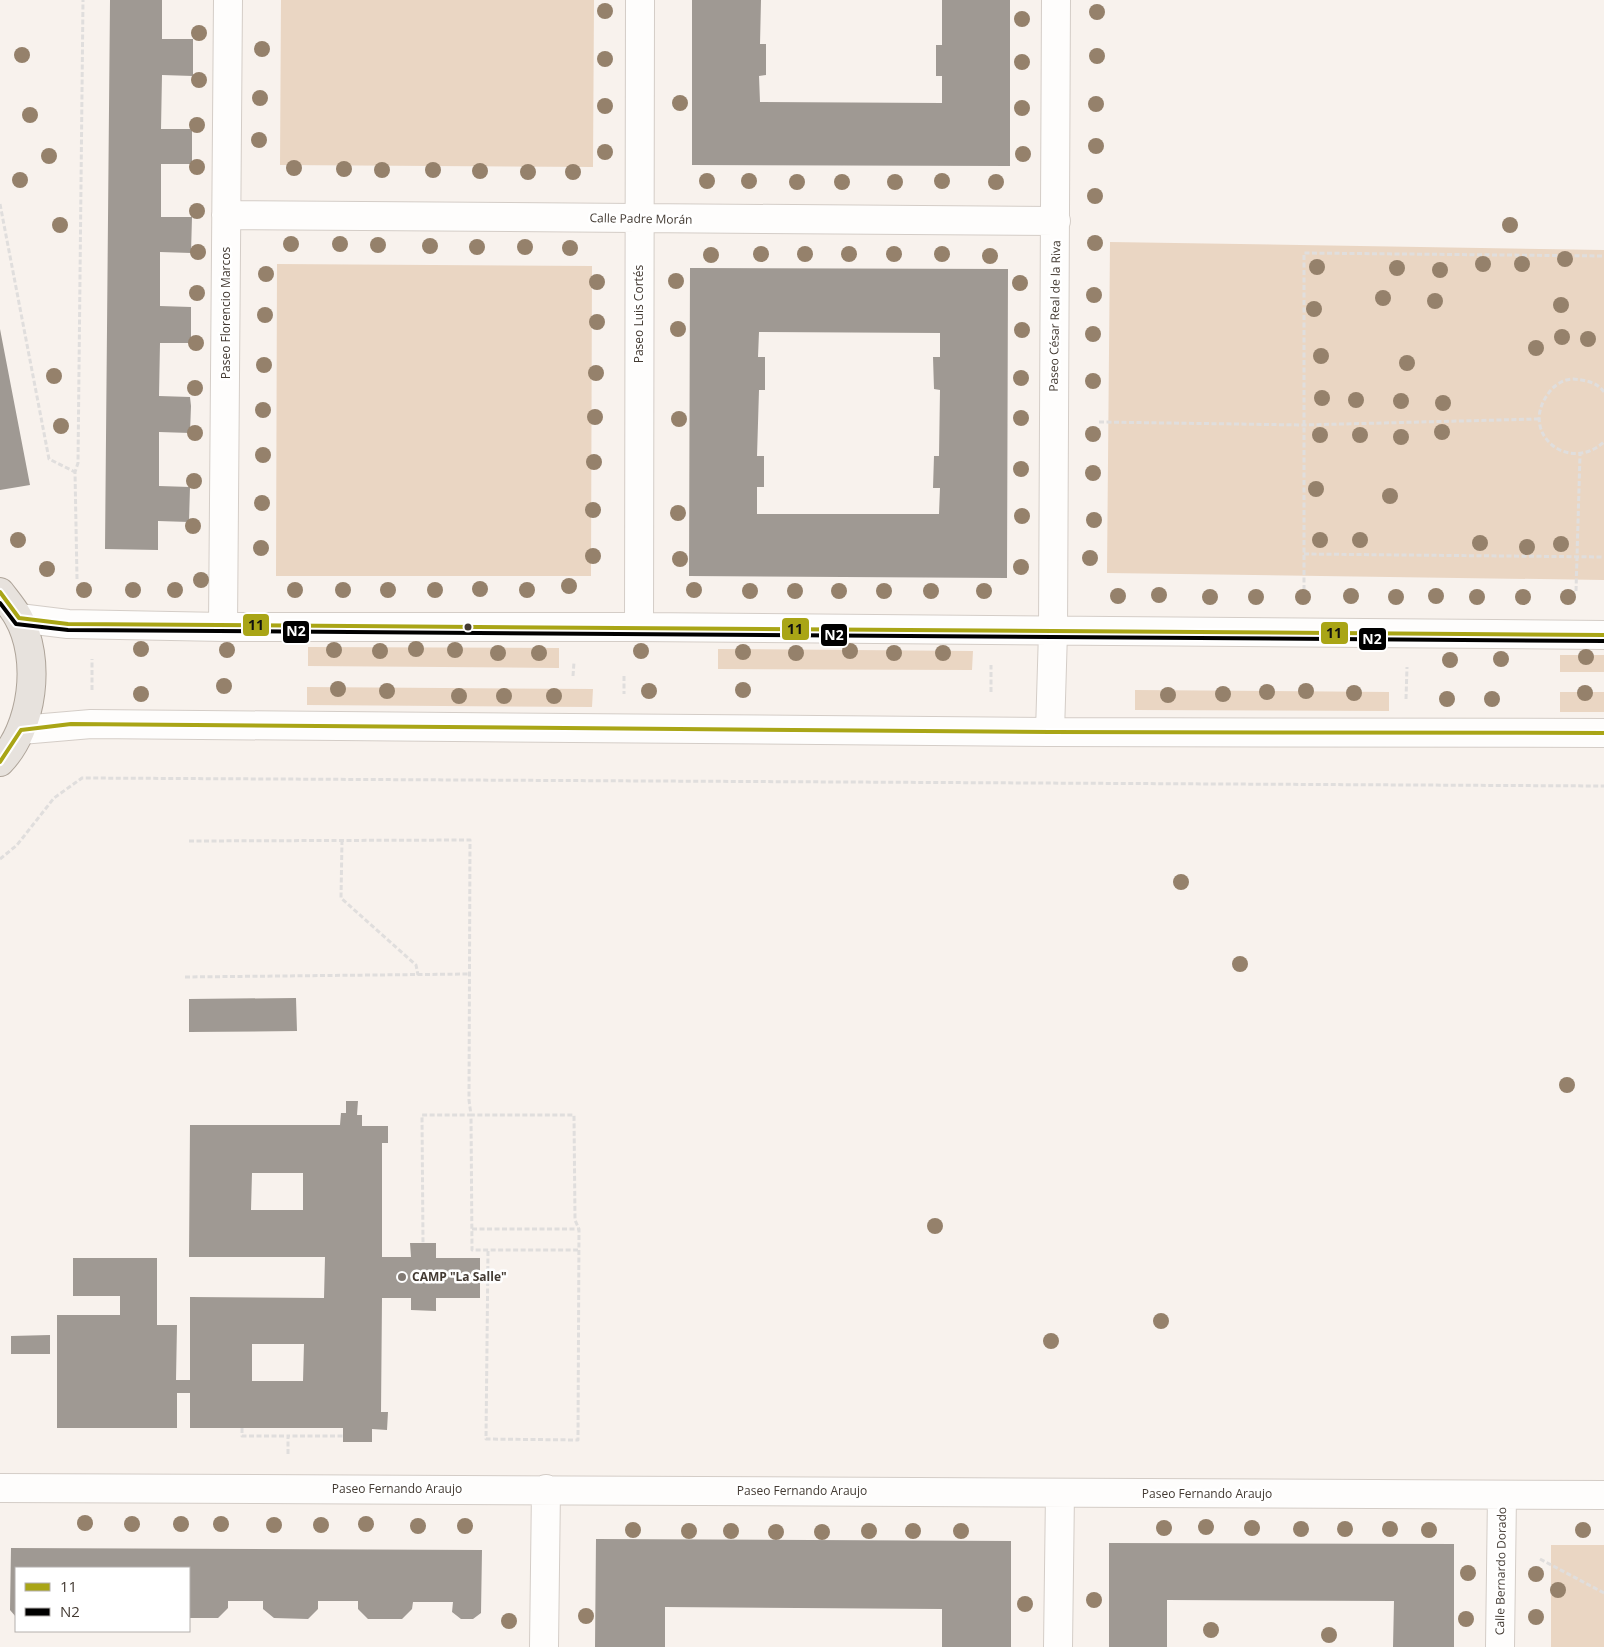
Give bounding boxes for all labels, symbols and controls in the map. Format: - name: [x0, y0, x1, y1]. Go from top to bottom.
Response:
- street label: Calle Padre Morán: [589, 209, 693, 228]
- street label: Paseo César Real de la Riva: [1045, 240, 1064, 392]
- street label: Paseo Florencio Marcos: [217, 247, 234, 379]
- street label: Paseo Luis Cortés: [630, 264, 647, 363]
- line badge: 11: [242, 613, 270, 637]
- text: 11: [248, 615, 264, 634]
- line badge: 11: [781, 617, 810, 641]
- text: 11: [787, 619, 803, 638]
- line badge: N2: [282, 620, 310, 644]
- text: N2: [286, 621, 306, 640]
- line badge: 11: [1320, 621, 1349, 645]
- unlabelled marker: [463, 622, 473, 632]
- line badge: N2: [820, 623, 848, 647]
- text: 11: [1326, 623, 1342, 642]
- text: N2: [824, 625, 844, 644]
- line badge: N2: [1358, 627, 1387, 651]
- text: N2: [1362, 629, 1382, 648]
- place label: CAMP "La Salle": [412, 1268, 507, 1285]
- marker: CAMP "La Salle": [396, 1271, 408, 1283]
- street label: Paseo Fernando Araujo: [332, 1480, 462, 1497]
- street label: Paseo Fernando Araujo: [737, 1482, 867, 1499]
- street label: Paseo Fernando Araujo: [1142, 1485, 1272, 1502]
- street label: Calle Bernardo Dorado: [1491, 1507, 1510, 1635]
- legend: [15, 1567, 190, 1632]
- text: 11: [60, 1576, 77, 1596]
- text: N2: [60, 1601, 80, 1621]

